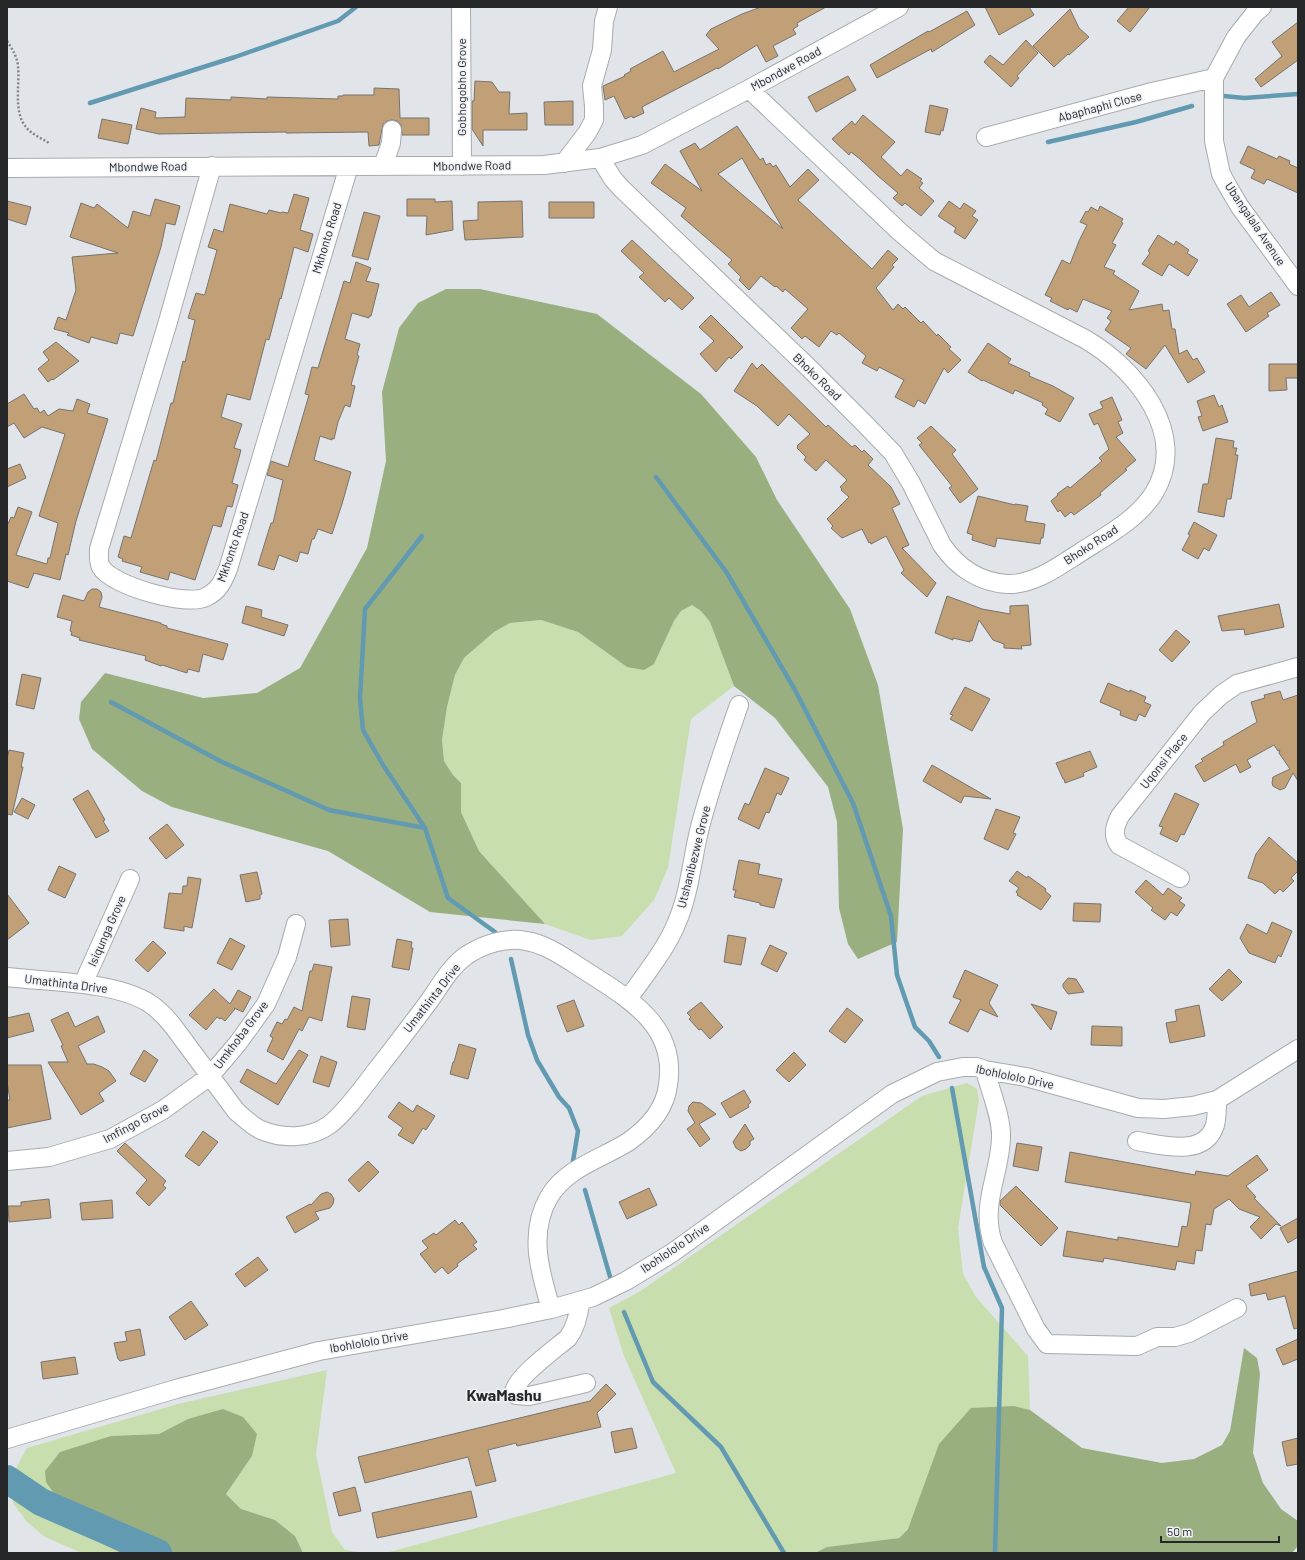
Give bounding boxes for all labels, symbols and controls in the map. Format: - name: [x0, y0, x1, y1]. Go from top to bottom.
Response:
- street label: Gobhogobho Grove: [454, 38, 468, 136]
- street label: Mbondwe Road: [748, 43, 823, 93]
- street label: Abaphaphi Close: [1056, 88, 1143, 124]
- street label: Mbondwe Road: [433, 157, 511, 173]
- street label: Mbondwe Road: [109, 158, 187, 174]
- street label: Ubangalala Avenue: [1223, 179, 1289, 268]
- street label: Mkhonto Road: [309, 200, 344, 275]
- street label: Bhoko Road: [791, 350, 845, 403]
- street label: Mkhonto Road: [213, 510, 251, 584]
- street label: Bhoko Road: [1061, 521, 1120, 567]
- street label: Uqonsi Place: [1137, 730, 1190, 791]
- street label: Utshanibezwe Grove: [673, 804, 713, 910]
- street label: Isiqunga Grove: [84, 893, 128, 968]
- street label: Umathinta Drive: [400, 960, 463, 1035]
- street label: Umathinta Drive: [24, 971, 109, 995]
- street label: Umkhoba Grove: [210, 998, 270, 1071]
- street label: Ibohlololo Drive: [975, 1061, 1056, 1091]
- street label: Imfingo Grove: [100, 1099, 171, 1145]
- street label: Ibohlololo Drive: [638, 1219, 711, 1275]
- street label: Ibohlololo Drive: [328, 1327, 409, 1355]
- district label: KwaMashu: [466, 1385, 542, 1404]
- scale bar: [1161, 1518, 1279, 1544]
- text: 50 m: [1167, 1524, 1192, 1538]

